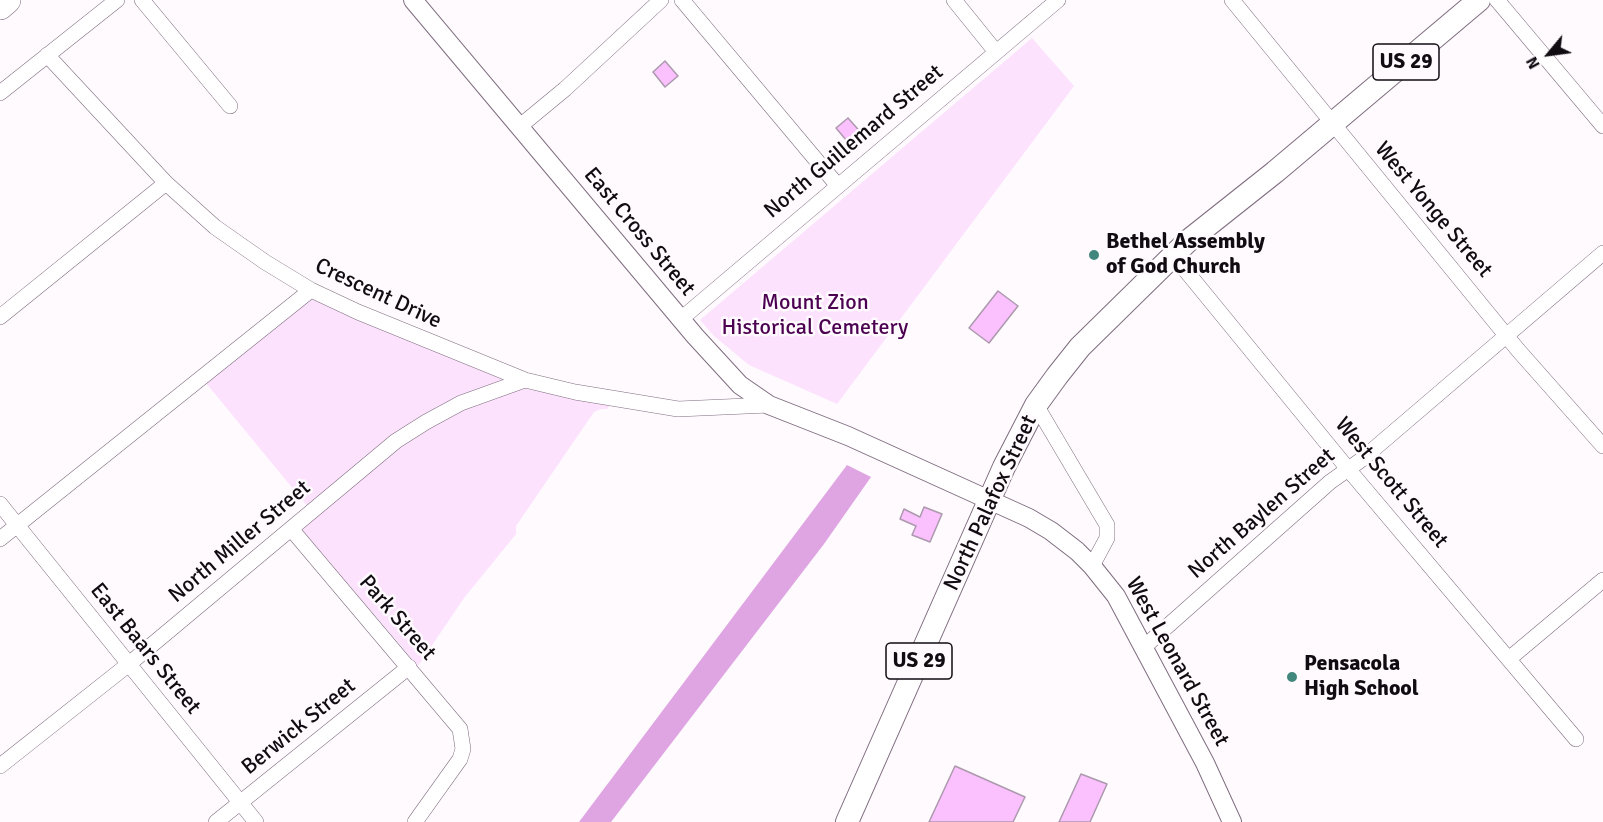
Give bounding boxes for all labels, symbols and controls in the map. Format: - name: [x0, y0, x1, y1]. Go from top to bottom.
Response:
- north arrow: [1519, 24, 1579, 84]
- road number: US 29: [1373, 44, 1439, 80]
- text: N: [1522, 53, 1545, 72]
- street label: North Guillemard Street: [759, 59, 949, 225]
- street label: West Yonge Street: [1369, 137, 1497, 283]
- street label: East Cross Street: [578, 162, 700, 302]
- place label: Bethel Assembly of God Church: [1106, 229, 1265, 280]
- marker: Bethel Assembly of God Church: [1087, 248, 1101, 262]
- street label: Crescent Drive: [311, 253, 445, 335]
- park label: Mount Zion Historical Cemetery: [722, 290, 908, 342]
- street label: North Palafox Street: [939, 411, 1043, 595]
- street label: West Scott Street: [1329, 412, 1453, 554]
- street label: North Baylen Street: [1183, 443, 1341, 585]
- street label: North Miller Street: [164, 475, 316, 609]
- street label: Park Street: [353, 570, 441, 666]
- street label: West Leonard Street: [1120, 573, 1234, 751]
- street label: East Baars Street: [84, 578, 206, 720]
- road number: US 29: [886, 643, 952, 679]
- place label: Pensacola High School: [1304, 651, 1419, 702]
- marker: Pensacola High School: [1285, 670, 1299, 684]
- street label: Berwick Street: [237, 673, 361, 781]

